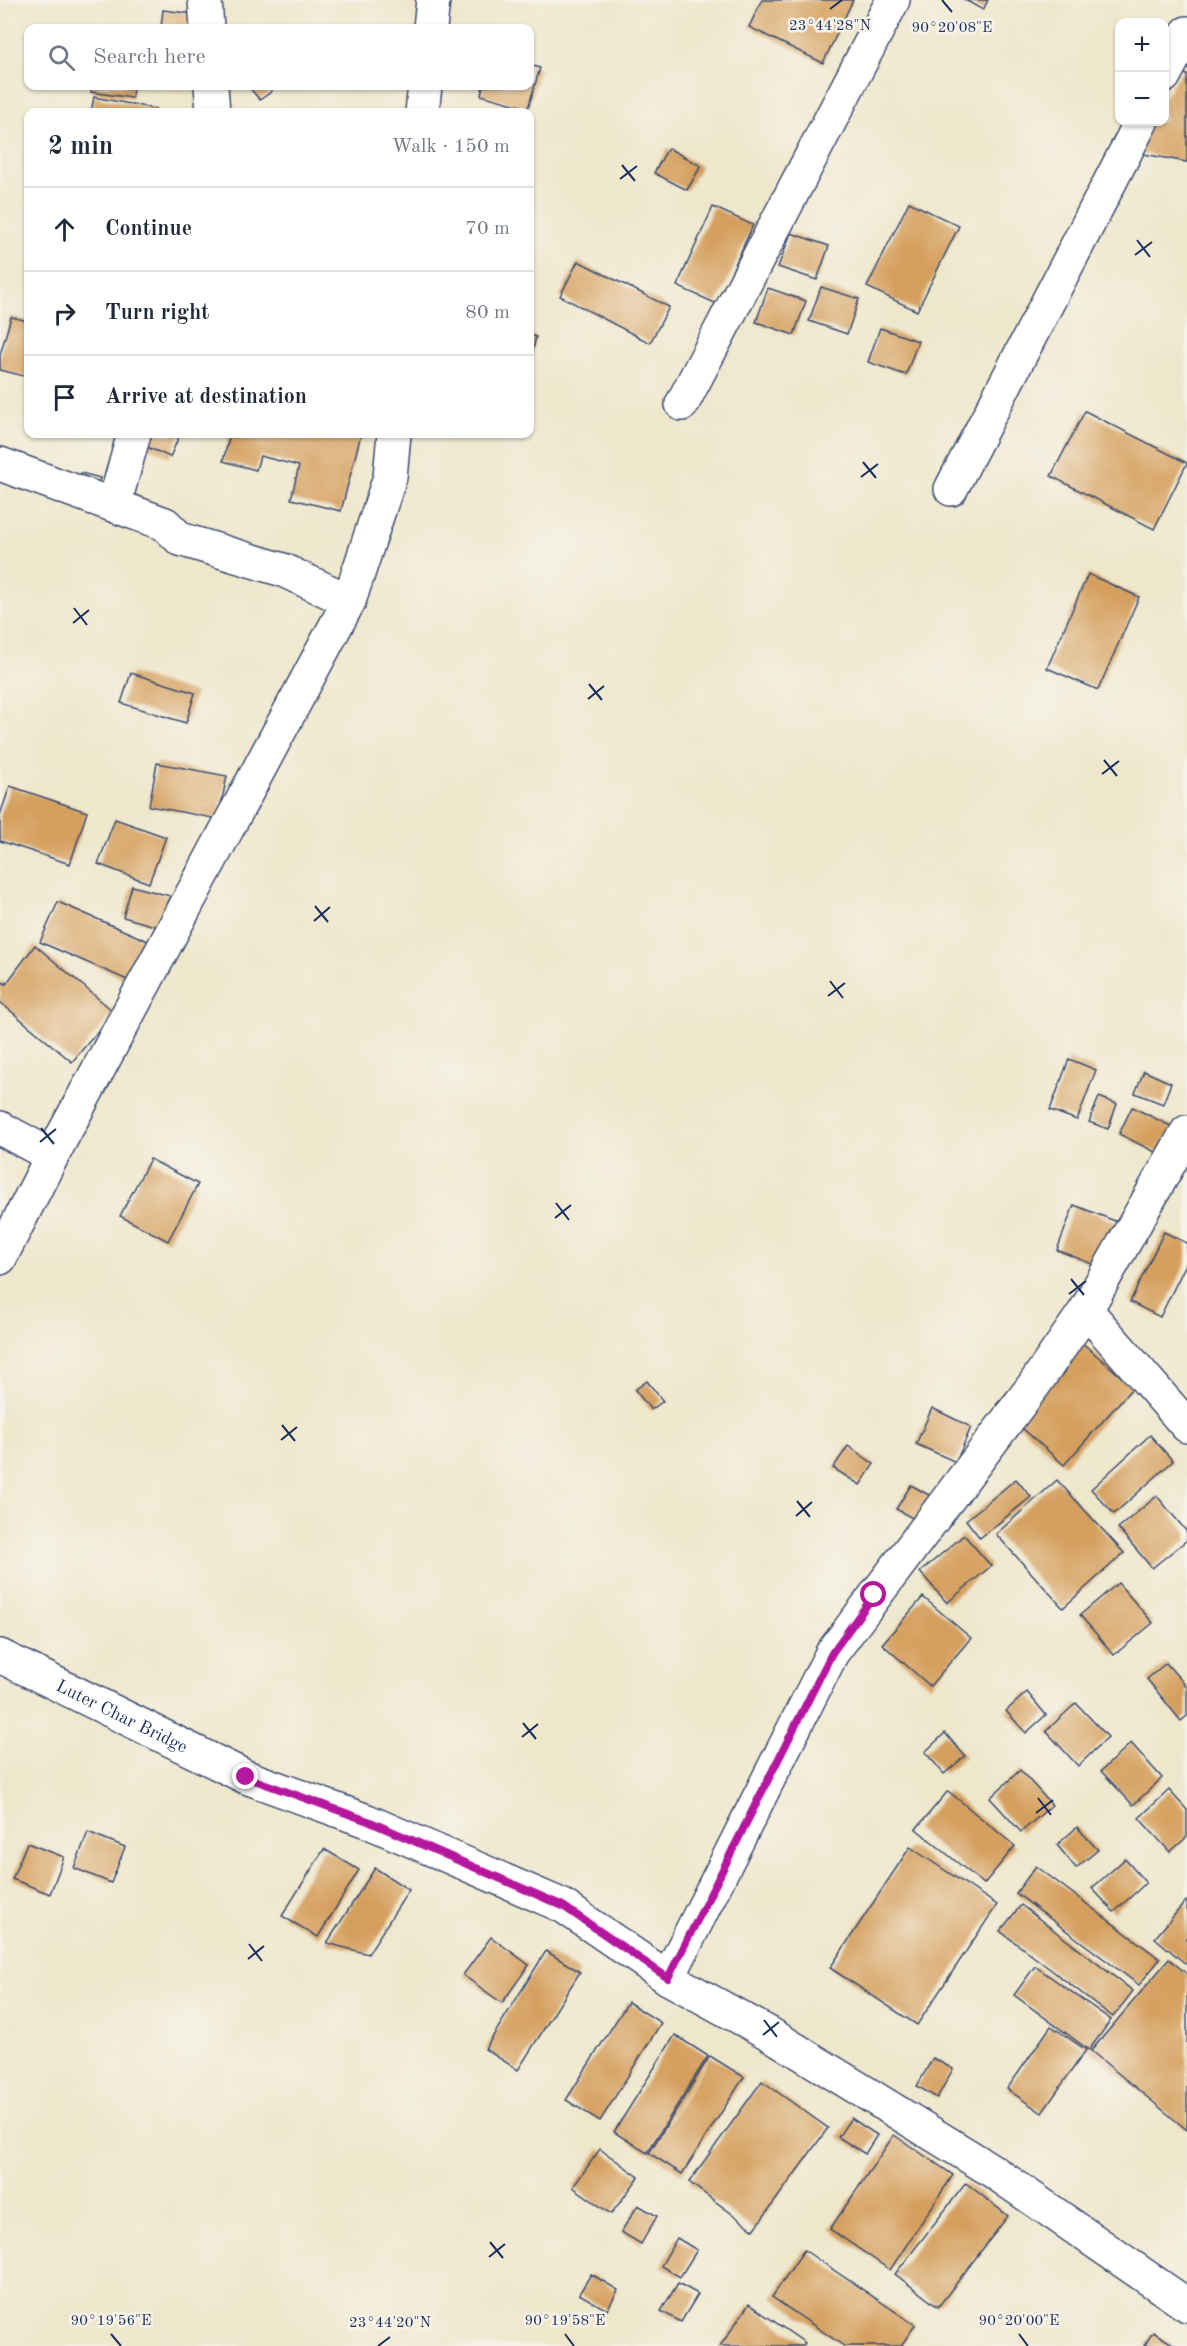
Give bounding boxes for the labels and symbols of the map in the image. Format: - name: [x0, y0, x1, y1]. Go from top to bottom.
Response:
- text: 23°44'28"N: [789, 19, 871, 34]
- text: 90°20'08"E: [912, 21, 992, 36]
- route start: [860, 1581, 886, 1607]
- street label: Luter Char Bridge: [53, 1677, 190, 1757]
- route end: [232, 1763, 258, 1789]
- text: 90°19'56"E: [71, 2314, 151, 2329]
- text: 90°19'58"E: [525, 2314, 605, 2329]
- text: 90°20'00"E: [979, 2314, 1059, 2329]
- text: 23°44'20"N: [349, 2316, 431, 2331]

